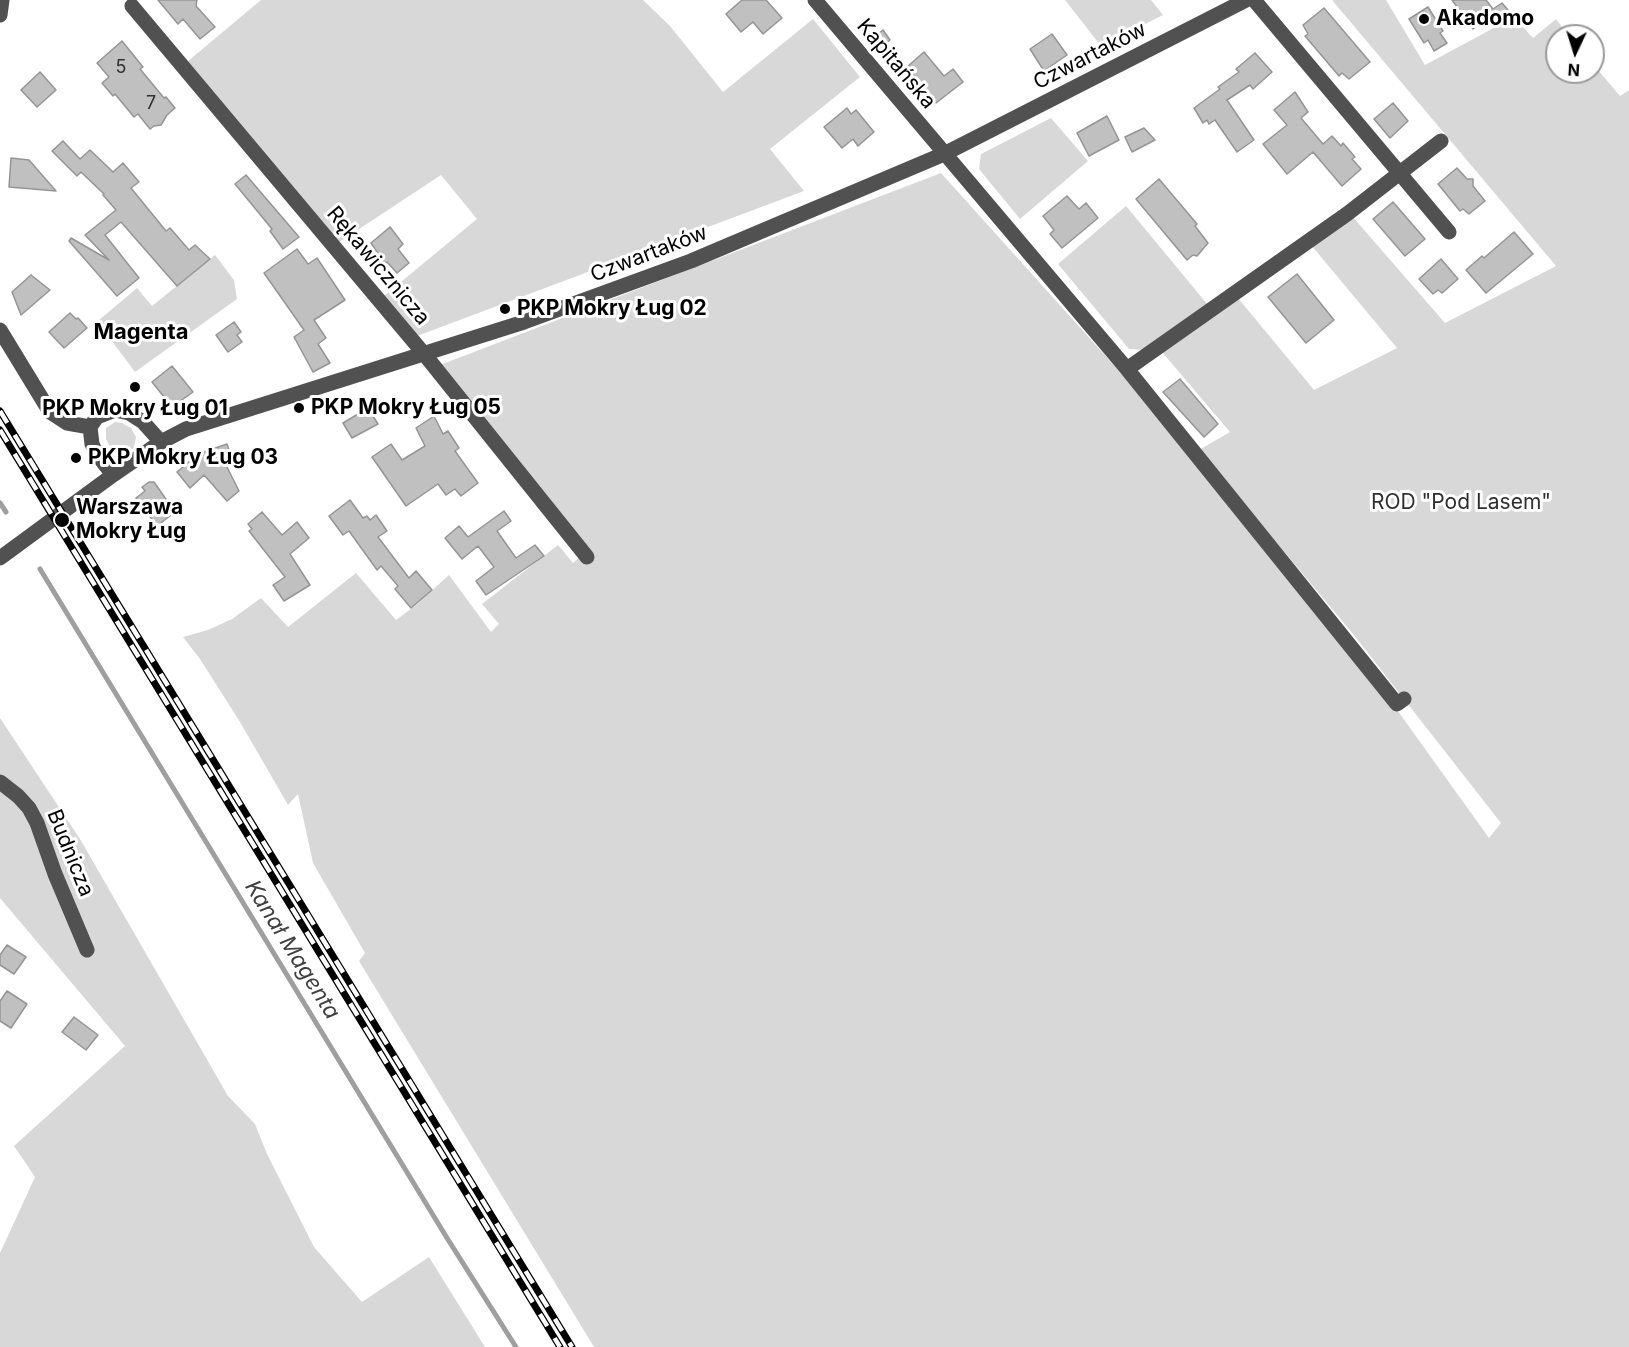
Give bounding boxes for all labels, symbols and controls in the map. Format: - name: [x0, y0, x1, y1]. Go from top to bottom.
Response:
- place label: Akadomo: [1436, 6, 1534, 32]
- marker: Akadomo: [1417, 12, 1431, 26]
- street label: Kapitańska: [851, 14, 941, 114]
- street label: Czwartaków: [1029, 17, 1151, 95]
- north arrow: [1545, 24, 1605, 84]
- house number: 5: [116, 57, 126, 79]
- text: N: [1567, 60, 1581, 80]
- house number: 7: [146, 93, 156, 115]
- street label: Rękawicznicza: [321, 202, 435, 330]
- street label: Czwartaków: [587, 220, 711, 288]
- place label: PKP Mokry Ług 02: [517, 296, 707, 322]
- marker: PKP Mokry Ług 02: [498, 302, 512, 316]
- district label: Magenta: [94, 319, 188, 345]
- marker: PKP Mokry Ług 01: [128, 380, 142, 394]
- place label: PKP Mokry Ług 05: [311, 395, 501, 421]
- place label: PKP Mokry Ług 01: [42, 396, 228, 422]
- marker: PKP Mokry Ług 05: [292, 401, 306, 415]
- place label: PKP Mokry Ług 03: [88, 445, 278, 471]
- marker: PKP Mokry Ług 03: [69, 451, 83, 465]
- park label: ROD "Pod Lasem": [1371, 490, 1551, 516]
- place label: Warszawa Mokry Ług: [76, 495, 186, 545]
- marker: Warszawa Mokry Ług: [53, 511, 71, 529]
- street label: Budnicza: [41, 806, 99, 900]
- water label: Kanał Magenta: [239, 876, 345, 1024]

